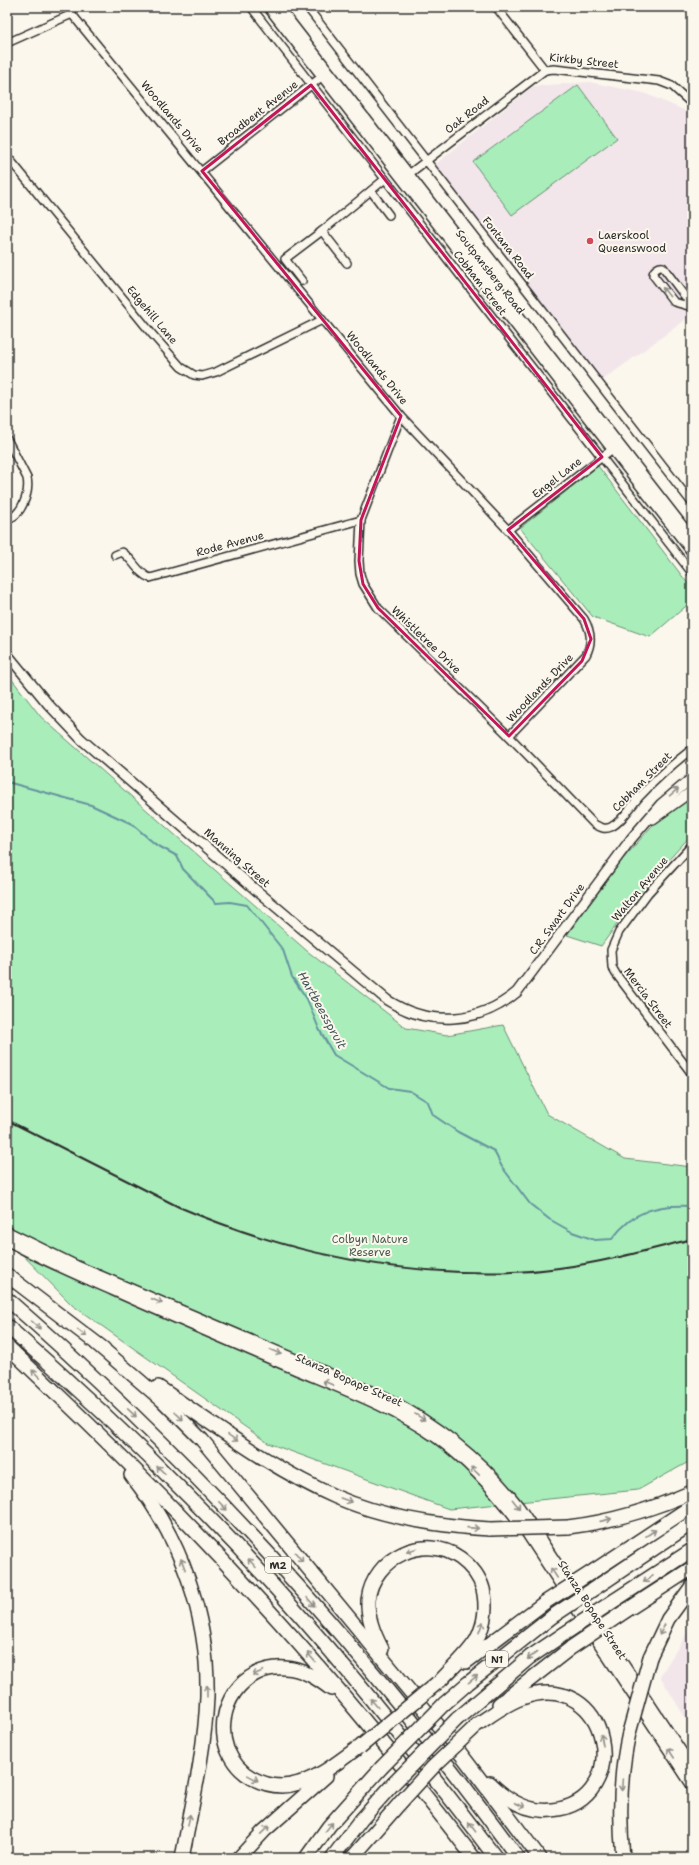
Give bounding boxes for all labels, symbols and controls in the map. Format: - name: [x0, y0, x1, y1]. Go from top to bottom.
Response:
- street label: Kirkby Street: [549, 50, 620, 72]
- street label: Broadbent Avenue: [215, 77, 301, 149]
- street label: Woodlands Drive: [137, 78, 207, 156]
- street label: Oak Road: [442, 93, 492, 137]
- street label: Fontana Road: [479, 214, 537, 282]
- street label: Soutpansberg Road: [452, 226, 528, 318]
- place label: Laerskool Queenswood: [598, 228, 666, 256]
- marker: Laerskool Queenswood: [585, 236, 595, 246]
- street label: Cobham Street: [450, 247, 510, 319]
- street label: Edgehill Lane: [123, 283, 181, 347]
- one-way arrow: [662, 286, 670, 297]
- street label: Woodlands Drive: [343, 328, 411, 408]
- street label: Engel Lane: [529, 454, 585, 502]
- street label: Rode Avenue: [194, 528, 266, 560]
- street label: Whistletree Drive: [388, 603, 464, 677]
- street label: Woodlands Drive: [503, 650, 577, 726]
- street label: Cobham Street: [609, 749, 675, 815]
- one-way arrow: [669, 788, 680, 797]
- street label: Manning Street: [201, 825, 273, 891]
- street label: Walton Avenue: [608, 853, 672, 925]
- street label: C.R. Swart Drive: [526, 880, 588, 958]
- street label: Mercia Street: [620, 965, 676, 1031]
- water label: Hartbeesspruit: [294, 968, 350, 1052]
- park label: Colbyn Nature Reserve: [332, 1232, 408, 1260]
- one-way arrow: [150, 1298, 162, 1305]
- one-way arrow: [31, 1321, 41, 1330]
- one-way arrow: [77, 1329, 88, 1337]
- one-way arrow: [270, 1348, 282, 1356]
- street label: Stanza Bopape Street: [293, 1350, 405, 1410]
- one-way arrow: [31, 1369, 41, 1379]
- one-way arrow: [323, 1378, 335, 1386]
- one-way arrow: [127, 1409, 137, 1418]
- one-way arrow: [174, 1411, 184, 1421]
- one-way arrow: [414, 1414, 426, 1422]
- one-way arrow: [227, 1434, 238, 1442]
- one-way arrow: [156, 1465, 166, 1475]
- one-way arrow: [470, 1466, 480, 1476]
- one-way arrow: [340, 1497, 352, 1505]
- one-way arrow: [512, 1498, 520, 1509]
- one-way arrow: [219, 1500, 228, 1511]
- one-way arrow: [599, 1515, 612, 1523]
- one-way arrow: [466, 1525, 479, 1532]
- one-way arrow: [645, 1529, 656, 1537]
- one-way arrow: [405, 1547, 418, 1554]
- one-way arrow: [295, 1552, 304, 1563]
- road number: M2: [265, 1557, 291, 1573]
- street label: Stanza Bopape Street: [554, 1557, 630, 1663]
- one-way arrow: [247, 1558, 256, 1568]
- one-way arrow: [178, 1559, 186, 1571]
- one-way arrow: [550, 1568, 558, 1579]
- one-way arrow: [642, 1575, 653, 1584]
- one-way arrow: [306, 1596, 315, 1606]
- one-way arrow: [478, 1622, 486, 1634]
- one-way arrow: [658, 1624, 665, 1636]
- road number: N1: [486, 1651, 508, 1667]
- one-way arrow: [306, 1652, 315, 1663]
- one-way arrow: [527, 1652, 538, 1660]
- one-way arrow: [253, 1670, 265, 1677]
- one-way arrow: [468, 1674, 479, 1683]
- one-way arrow: [203, 1685, 211, 1698]
- one-way arrow: [369, 1698, 378, 1709]
- one-way arrow: [598, 1734, 606, 1747]
- one-way arrow: [667, 1748, 675, 1759]
- one-way arrow: [247, 1774, 259, 1782]
- one-way arrow: [619, 1778, 626, 1791]
- one-way arrow: [514, 1802, 526, 1809]
- one-way arrow: [186, 1814, 194, 1827]
- one-way arrow: [325, 1821, 334, 1832]
- one-way arrow: [468, 1821, 477, 1832]
- one-way arrow: [260, 1825, 271, 1834]

